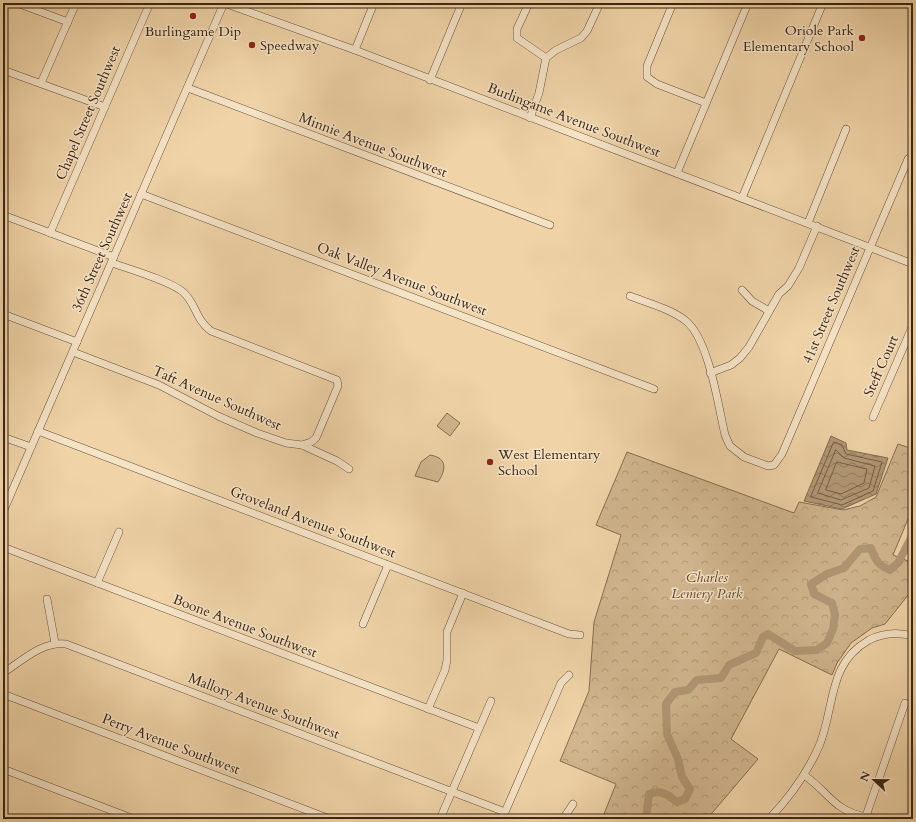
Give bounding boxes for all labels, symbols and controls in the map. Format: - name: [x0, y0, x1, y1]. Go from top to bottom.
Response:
- marker: Burlingame Dip: [188, 11, 198, 21]
- place label: Oriole Park Elementary School: [743, 21, 854, 56]
- place label: Burlingame Dip: [145, 22, 241, 41]
- marker: Oriole Park Elementary School: [857, 33, 867, 43]
- place label: Speedway: [260, 36, 320, 55]
- marker: Speedway: [247, 40, 257, 50]
- street label: Chapel Street Southwest: [51, 42, 125, 183]
- street label: Burlingame Avenue Southwest: [485, 78, 664, 162]
- street label: Minnie Avenue Southwest: [296, 108, 450, 182]
- street label: 36th Street Southwest: [67, 189, 137, 315]
- street label: Oak Valley Avenue Southwest: [314, 238, 490, 320]
- street label: 41st Street Southwest: [798, 243, 865, 367]
- street label: Steff Court: [859, 332, 903, 400]
- street label: Taft Avenue Southwest: [150, 361, 285, 435]
- place label: West Elementary School: [497, 445, 601, 480]
- marker: West Elementary School: [485, 457, 495, 467]
- street label: Groveland Avenue Southwest: [227, 482, 399, 563]
- park label: Charles Lemery Park: [671, 568, 743, 603]
- street label: Boone Avenue Southwest: [170, 590, 320, 662]
- street label: Mallory Avenue Southwest: [186, 668, 343, 744]
- street label: Perry Avenue Southwest: [99, 709, 243, 779]
- north arrow: [854, 760, 894, 800]
- text: N: [856, 769, 874, 784]

